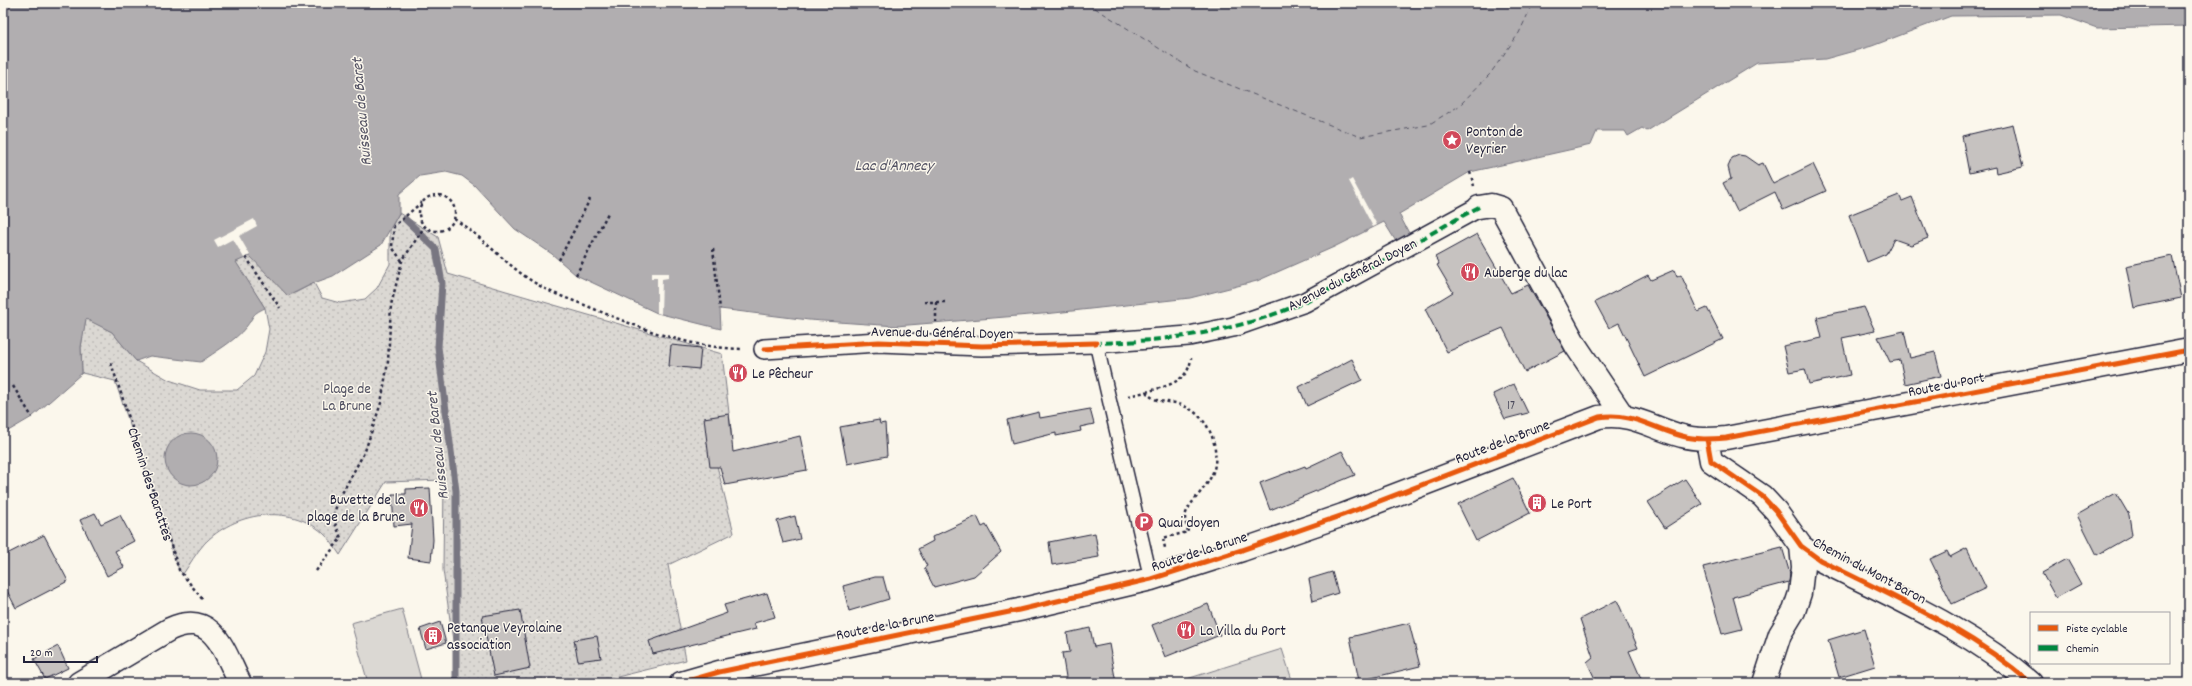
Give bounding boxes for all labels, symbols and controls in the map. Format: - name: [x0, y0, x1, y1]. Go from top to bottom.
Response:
- water label: Ruisseau de Baret: [346, 55, 379, 167]
- place label: Ponton de Veyrier: [1466, 122, 1523, 161]
- place icon: Ponton de Veyrier: [1441, 129, 1463, 151]
- water label: Lac d'Annecy: [855, 155, 936, 178]
- street label: Avenue du Général Doyen: [1284, 234, 1421, 318]
- restaurant icon: Auberge du lac: [1459, 261, 1481, 283]
- place label: Auberge du lac: [1484, 263, 1568, 285]
- street label: Avenue du Général Doyen: [871, 322, 1013, 346]
- restaurant icon: Le Pêcheur: [727, 362, 749, 384]
- place label: Le Pêcheur: [752, 364, 813, 386]
- street label: Route du Port: [1906, 368, 1987, 404]
- park label: Plage de La Brune: [322, 379, 372, 418]
- water label: Ruisseau de Baret: [421, 389, 456, 501]
- house number: 17: [1507, 397, 1515, 416]
- street label: Route de la Brune: [1452, 415, 1554, 471]
- street label: Chemin des Barattes: [120, 425, 178, 544]
- place label: Buvette de la plage de la Brune: [307, 490, 406, 529]
- building icon: Le Port: [1526, 492, 1548, 514]
- place label: Le Port: [1551, 494, 1592, 516]
- restaurant icon: Buvette de la plage de la Brune: [408, 497, 430, 519]
- parking icon: Quai doyen: [1133, 511, 1155, 533]
- place label: Quai doyen: [1158, 513, 1220, 535]
- street label: Route de la Brune: [1149, 527, 1251, 579]
- street label: Chemin du Mont Baron: [1808, 532, 1930, 611]
- street label: Route de la Brune: [834, 607, 937, 647]
- legend: [2030, 612, 2170, 664]
- place label: Petanque Veyrolaine association: [447, 618, 562, 657]
- restaurant icon: La Villa du Port: [1175, 619, 1197, 641]
- place label: La Villa du Port: [1200, 621, 1286, 643]
- text: Piste cyclable: [2066, 621, 2127, 638]
- building icon: Petanque Veyrolaine association: [422, 625, 444, 647]
- scale bar: [24, 638, 97, 664]
- text: Chemin: [2066, 641, 2099, 658]
- text: 20 m: [30, 645, 53, 662]

